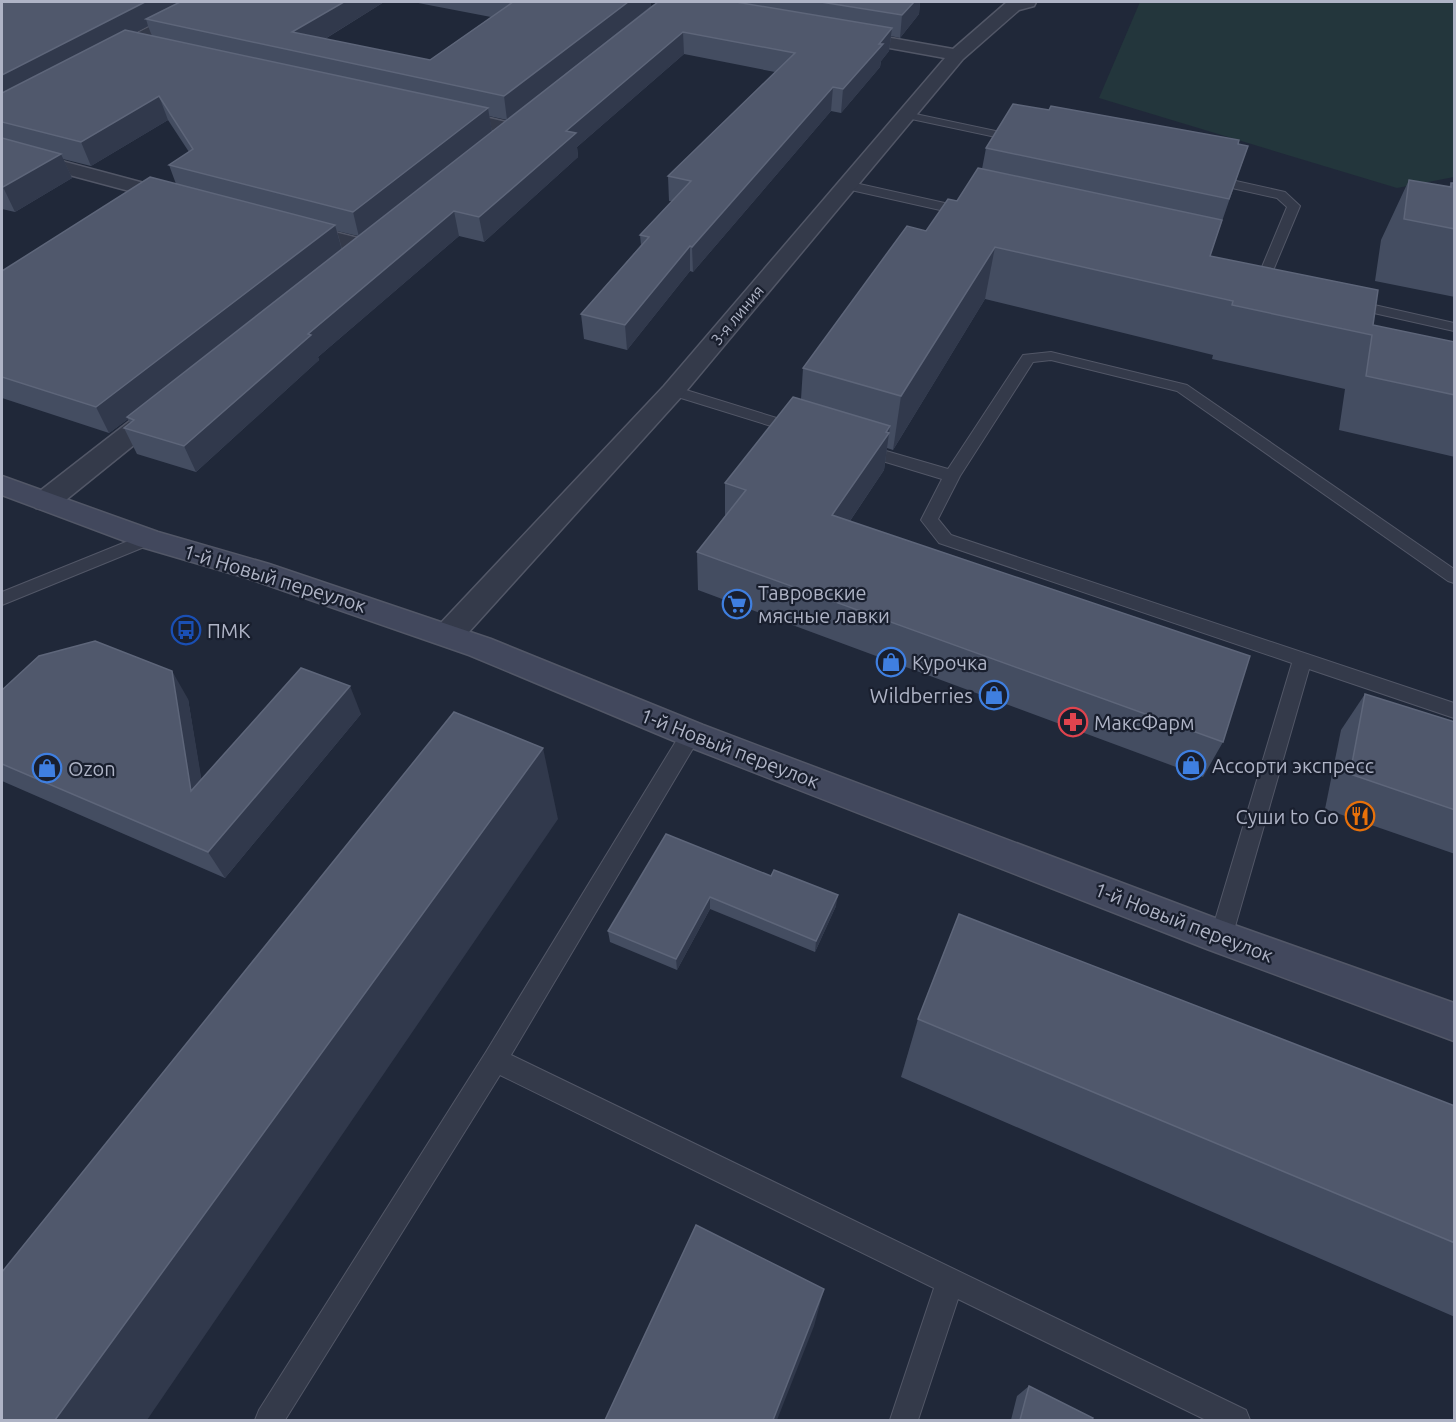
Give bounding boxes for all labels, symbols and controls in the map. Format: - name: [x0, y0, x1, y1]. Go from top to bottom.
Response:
- street label: 3-я линия: [707, 282, 767, 348]
- street label: 1-й Новый переулок: [181, 539, 369, 617]
- place label: Тавровские мясные лавки: [758, 581, 890, 627]
- supermarket icon: Тавровские мясные лавки: [721, 588, 753, 620]
- bus stop icon: ПМК: [170, 614, 202, 646]
- place label: ПМК: [207, 619, 250, 642]
- shop icon: Курочка: [875, 646, 907, 678]
- place label: Курочка: [912, 651, 988, 674]
- shop icon: Wildberries: [978, 679, 1010, 711]
- place label: Wildberries: [870, 684, 973, 707]
- street label: 1-й Новый переулок: [637, 703, 823, 793]
- pharmacy icon: МаксФарм: [1057, 706, 1089, 738]
- place label: МаксФарм: [1094, 711, 1195, 734]
- shop icon: Ассорти экспресс: [1175, 749, 1207, 781]
- shop icon: Ozon: [31, 752, 63, 784]
- place label: Ассорти экспресс: [1212, 754, 1374, 777]
- place label: Ozon: [68, 757, 116, 780]
- restaurant icon: Суши to Go: [1344, 800, 1376, 832]
- place label: Суши to Go: [1235, 805, 1339, 828]
- street label: 1-й Новый переулок: [1091, 877, 1277, 967]

